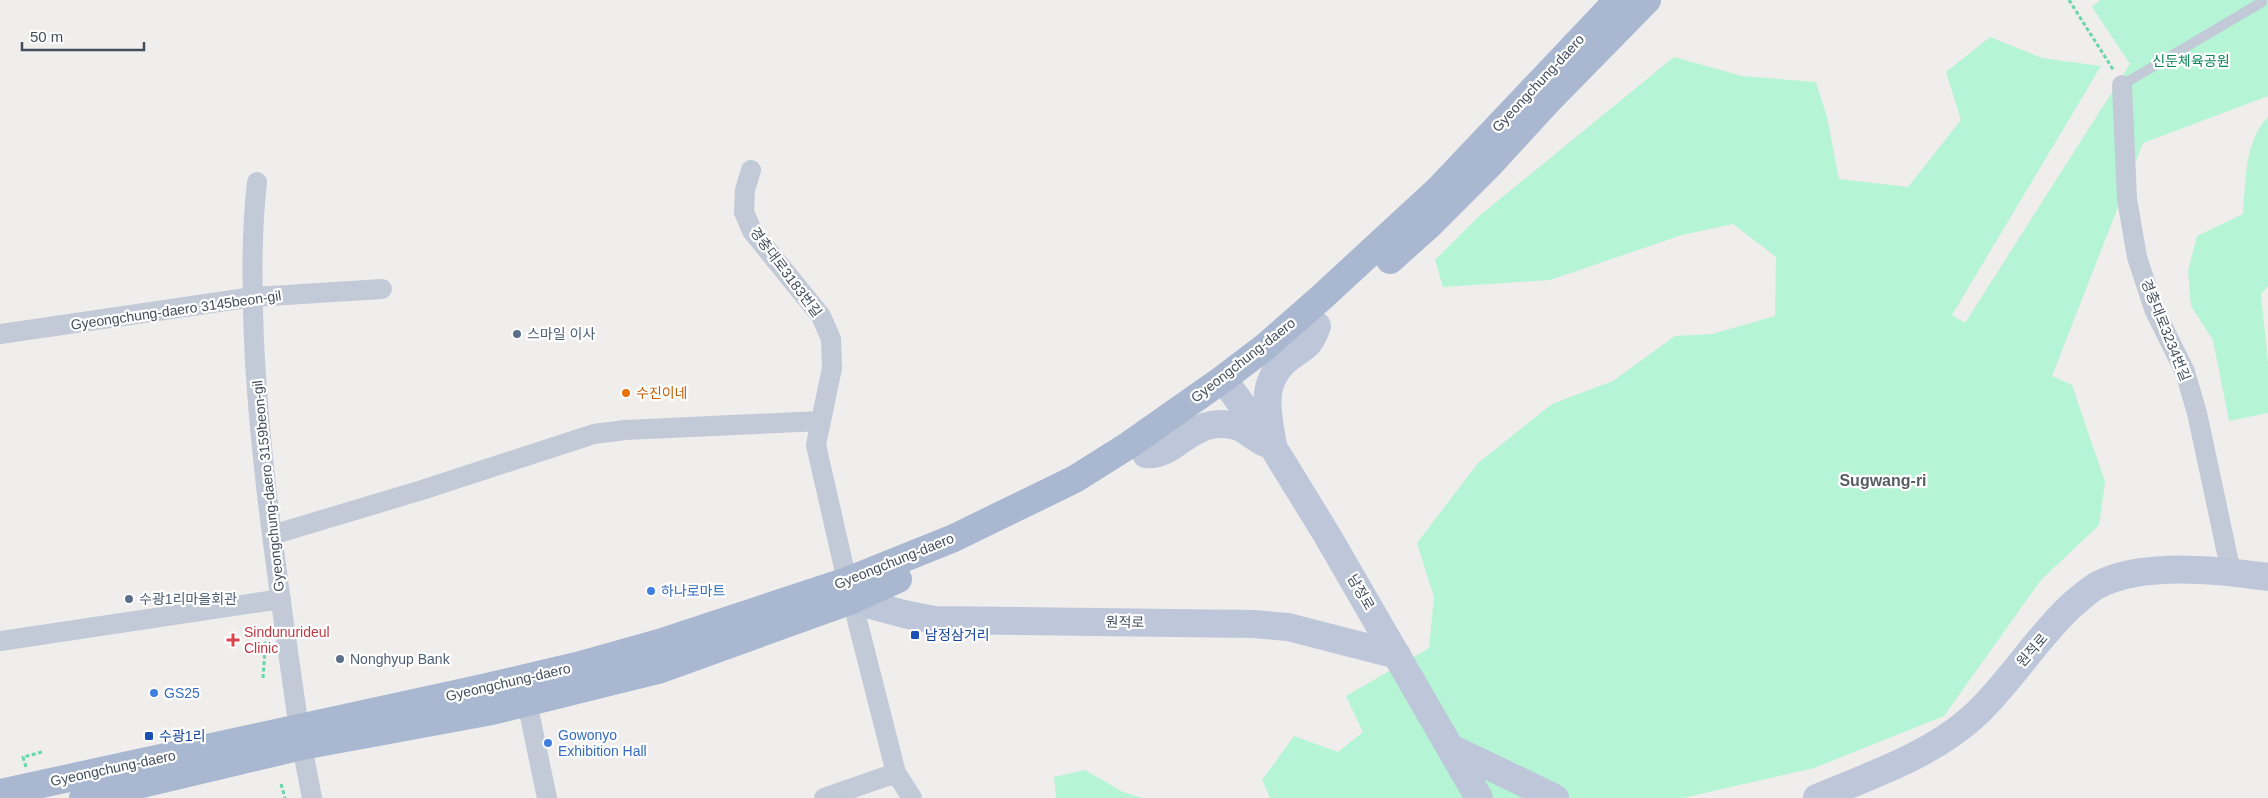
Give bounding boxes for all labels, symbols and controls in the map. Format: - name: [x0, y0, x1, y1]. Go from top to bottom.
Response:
- scale bar: [22, 20, 145, 52]
- text: 50 m: [30, 28, 63, 45]
- street label: Gyeongchung-daero: [1489, 31, 1588, 135]
- park label: 신둔체육공원: [2152, 53, 2230, 69]
- street label: 경충대로3183번길: [747, 224, 825, 320]
- street label: 경충대로3234번길: [2138, 277, 2194, 383]
- street label: Gyeongchung-daero 3145beon-gil: [70, 287, 282, 333]
- street label: Gyeongchung-daero: [1188, 314, 1298, 406]
- place label: 스마일 이사: [527, 326, 595, 342]
- marker: 스마일 이사: [511, 328, 523, 340]
- street label: Gyeongchung-daero 3159beon-gil: [249, 379, 287, 593]
- place label: 수진이네: [636, 385, 688, 401]
- marker: 수진이네: [620, 387, 632, 399]
- district label: Sugwang-ri: [1839, 472, 1927, 489]
- street label: Gyeongchung-daero: [832, 530, 956, 592]
- street label: 남정로: [1344, 571, 1378, 613]
- place label: 하나로마트: [661, 583, 726, 599]
- marker: 하나로마트: [645, 585, 657, 597]
- place label: 수광1리마을회관: [139, 591, 237, 607]
- marker: 수광1리마을회관: [123, 593, 135, 605]
- street label: 원적로: [1106, 614, 1145, 630]
- place label: Sindunurideul Clinic: [244, 624, 330, 656]
- place label: 남정삼거리: [925, 627, 989, 643]
- marker: 남정삼거리: [909, 629, 921, 641]
- street label: 원적로: [2013, 630, 2051, 670]
- marker: Sindunurideul Clinic: [226, 633, 240, 647]
- place label: Nonghyup Bank: [350, 651, 451, 667]
- marker: Nonghyup Bank: [334, 653, 346, 665]
- street label: Gyeongchung-daero: [444, 660, 572, 704]
- place label: GS25: [164, 685, 200, 701]
- marker: GS25: [148, 687, 160, 699]
- place label: Gowonyo Exhibition Hall: [558, 727, 647, 759]
- place label: 수광1리: [159, 728, 205, 744]
- marker: 수광1리: [143, 730, 155, 742]
- marker: Gowonyo Exhibition Hall: [542, 737, 554, 749]
- street label: Gyeongchung-daero: [49, 747, 177, 789]

